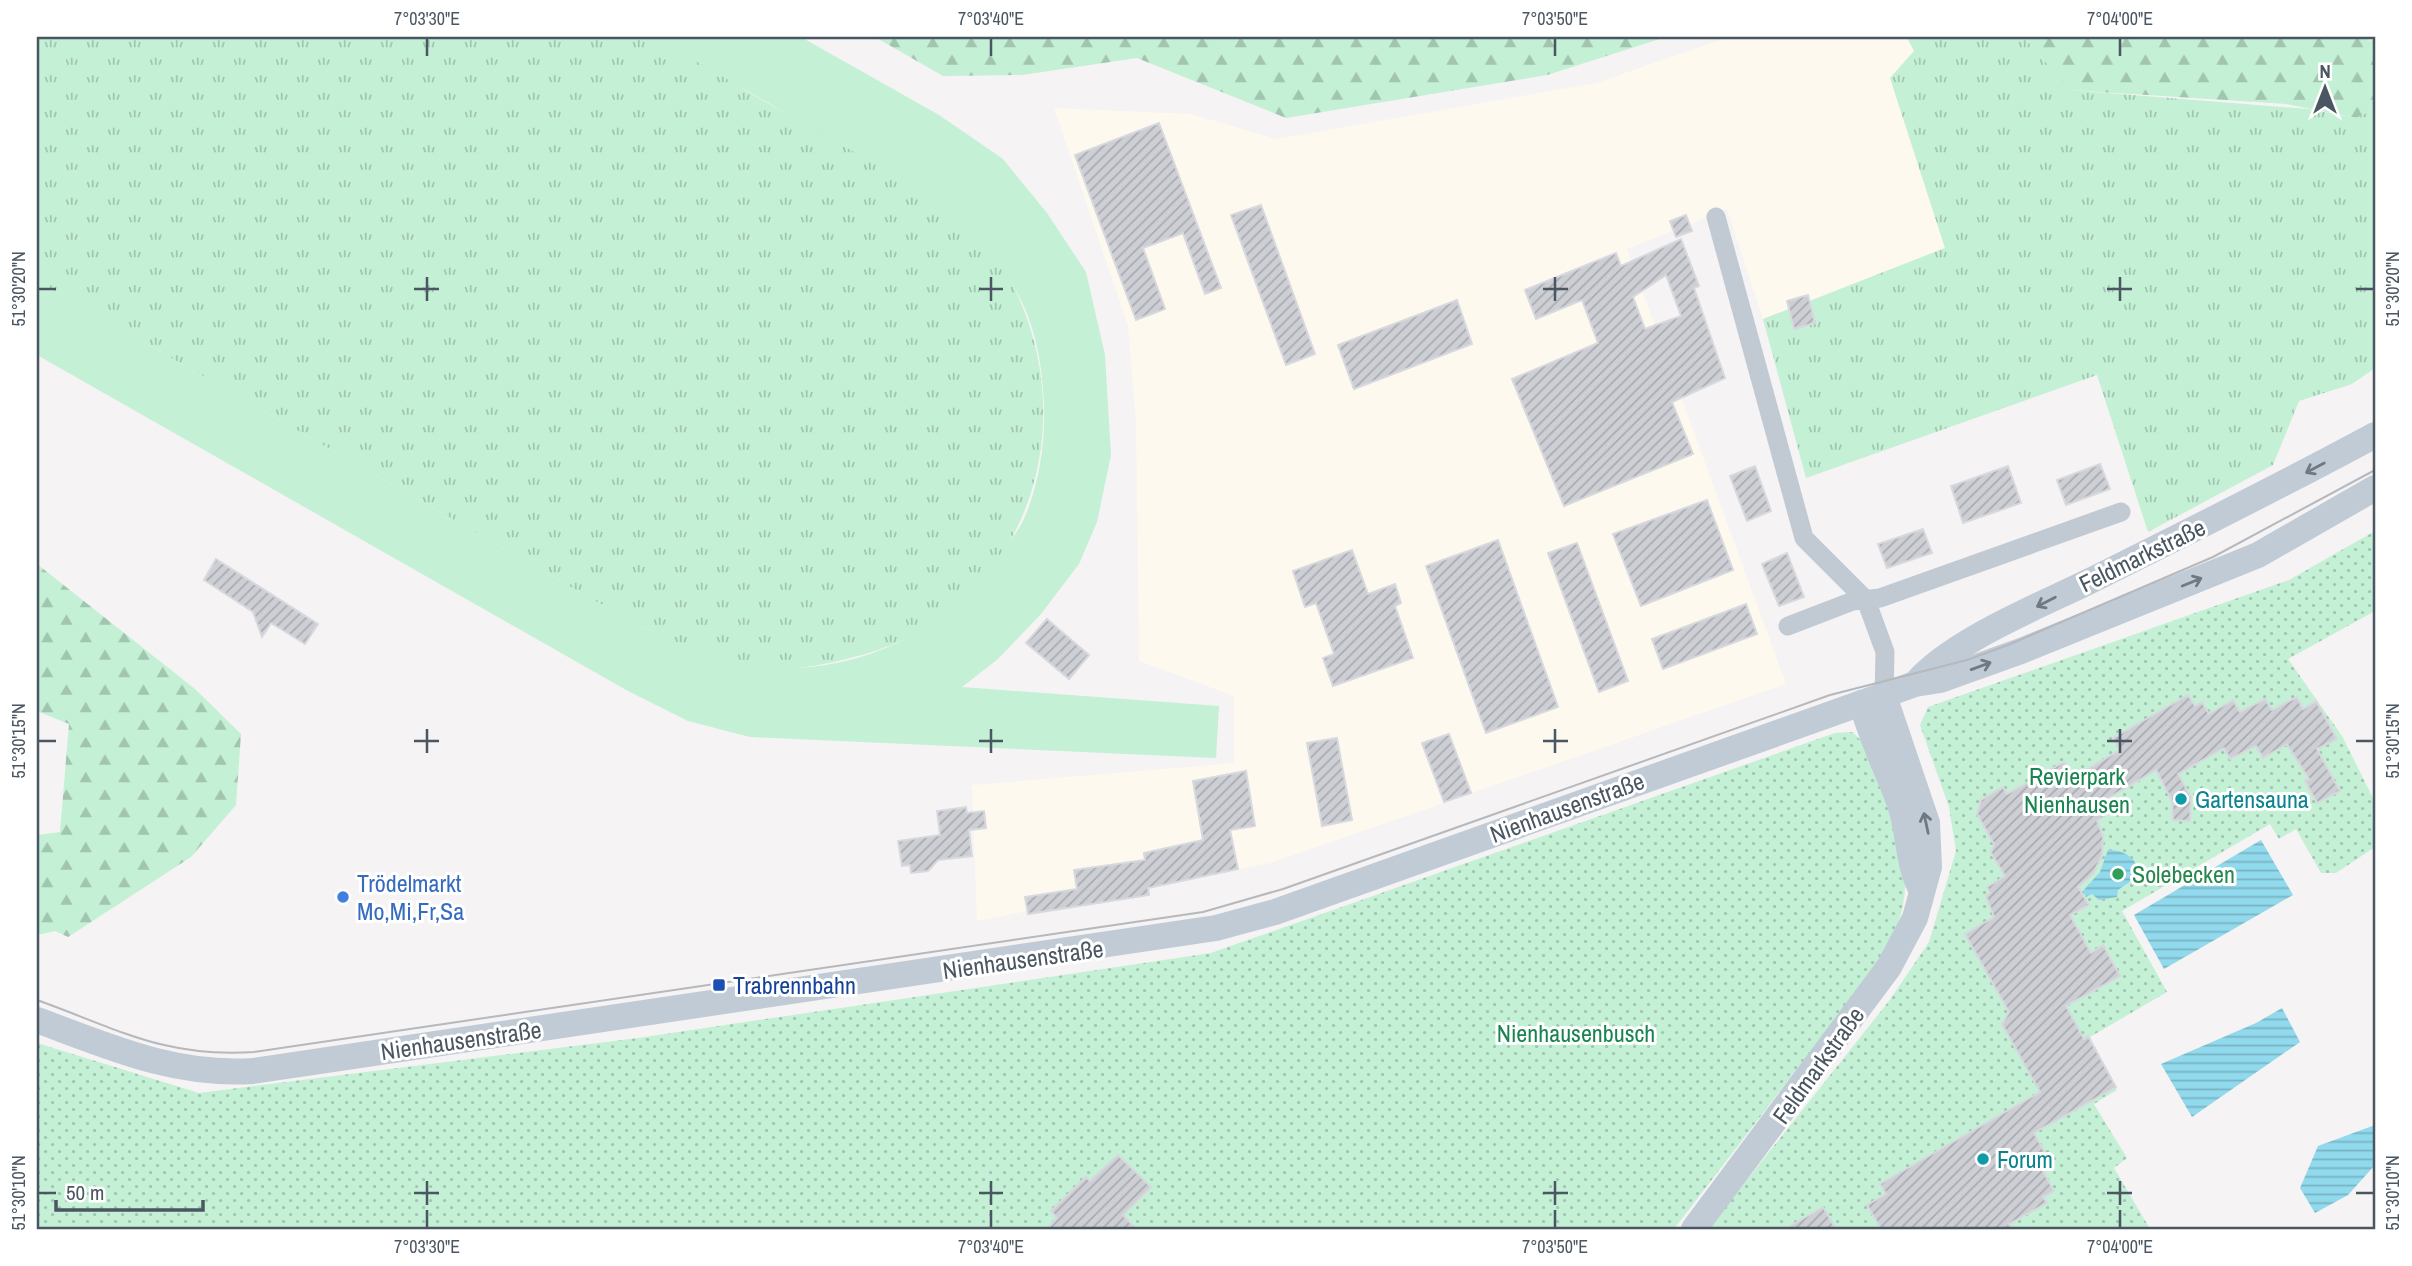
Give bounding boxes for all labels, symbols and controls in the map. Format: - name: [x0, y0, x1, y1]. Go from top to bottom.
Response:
- text: 7°03'30"E: [394, 6, 460, 31]
- text: 7°03'40"E: [958, 6, 1024, 31]
- text: 7°03'50"E: [1522, 6, 1588, 31]
- text: 7°04'00"E: [2087, 6, 2153, 31]
- north arrow: [2290, 52, 2360, 122]
- text: N: [2319, 58, 2331, 84]
- text: 51°30'20"N: [6, 251, 31, 327]
- text: 51°30'20"N: [2380, 251, 2405, 327]
- one-way arrow: [2305, 461, 2326, 475]
- street label: Feldmarkstraße: [2073, 511, 2211, 599]
- one-way arrow: [2181, 574, 2202, 587]
- one-way arrow: [2036, 596, 2057, 610]
- one-way arrow: [1969, 659, 1991, 671]
- text: 51°30'15"N: [6, 703, 31, 779]
- text: 51°30'15"N: [2380, 703, 2405, 779]
- park label: Revierpark Nienhausen: [2024, 760, 2130, 820]
- street label: Nienhausenstraße: [1485, 764, 1649, 850]
- place label: Gartensauna: [2195, 783, 2309, 815]
- marker: Gartensauna: [2173, 791, 2189, 807]
- one-way arrow: [1919, 812, 1932, 834]
- place label: Solebecken: [2132, 858, 2235, 890]
- marker: Solebecken: [2110, 866, 2126, 882]
- place label: Trödelmarkt Mo,Mi,Fr,Sa: [357, 867, 464, 927]
- marker: Trödelmarkt Mo,Mi,Fr,Sa: [335, 889, 351, 905]
- street label: Nienhausenstraße: [941, 932, 1105, 986]
- place label: Trabrennbahn: [733, 969, 856, 1001]
- marker: Trabrennbahn: [711, 977, 727, 993]
- street label: Feldmarkstraße: [1765, 1000, 1871, 1130]
- street label: Nienhausenstraße: [379, 1013, 543, 1067]
- park label: Nienhausenbusch: [1497, 1017, 1655, 1049]
- place label: Forum: [1997, 1143, 2053, 1175]
- marker: Forum: [1975, 1151, 1991, 1167]
- text: 51°30'10"N: [6, 1155, 31, 1231]
- text: 51°30'10"N: [2380, 1155, 2405, 1231]
- scale bar: [56, 1168, 203, 1212]
- text: 50 m: [66, 1178, 104, 1207]
- text: 7°03'30"E: [394, 1234, 460, 1259]
- text: 7°03'40"E: [958, 1234, 1024, 1259]
- text: 7°03'50"E: [1522, 1234, 1588, 1259]
- text: 7°04'00"E: [2087, 1234, 2153, 1259]

